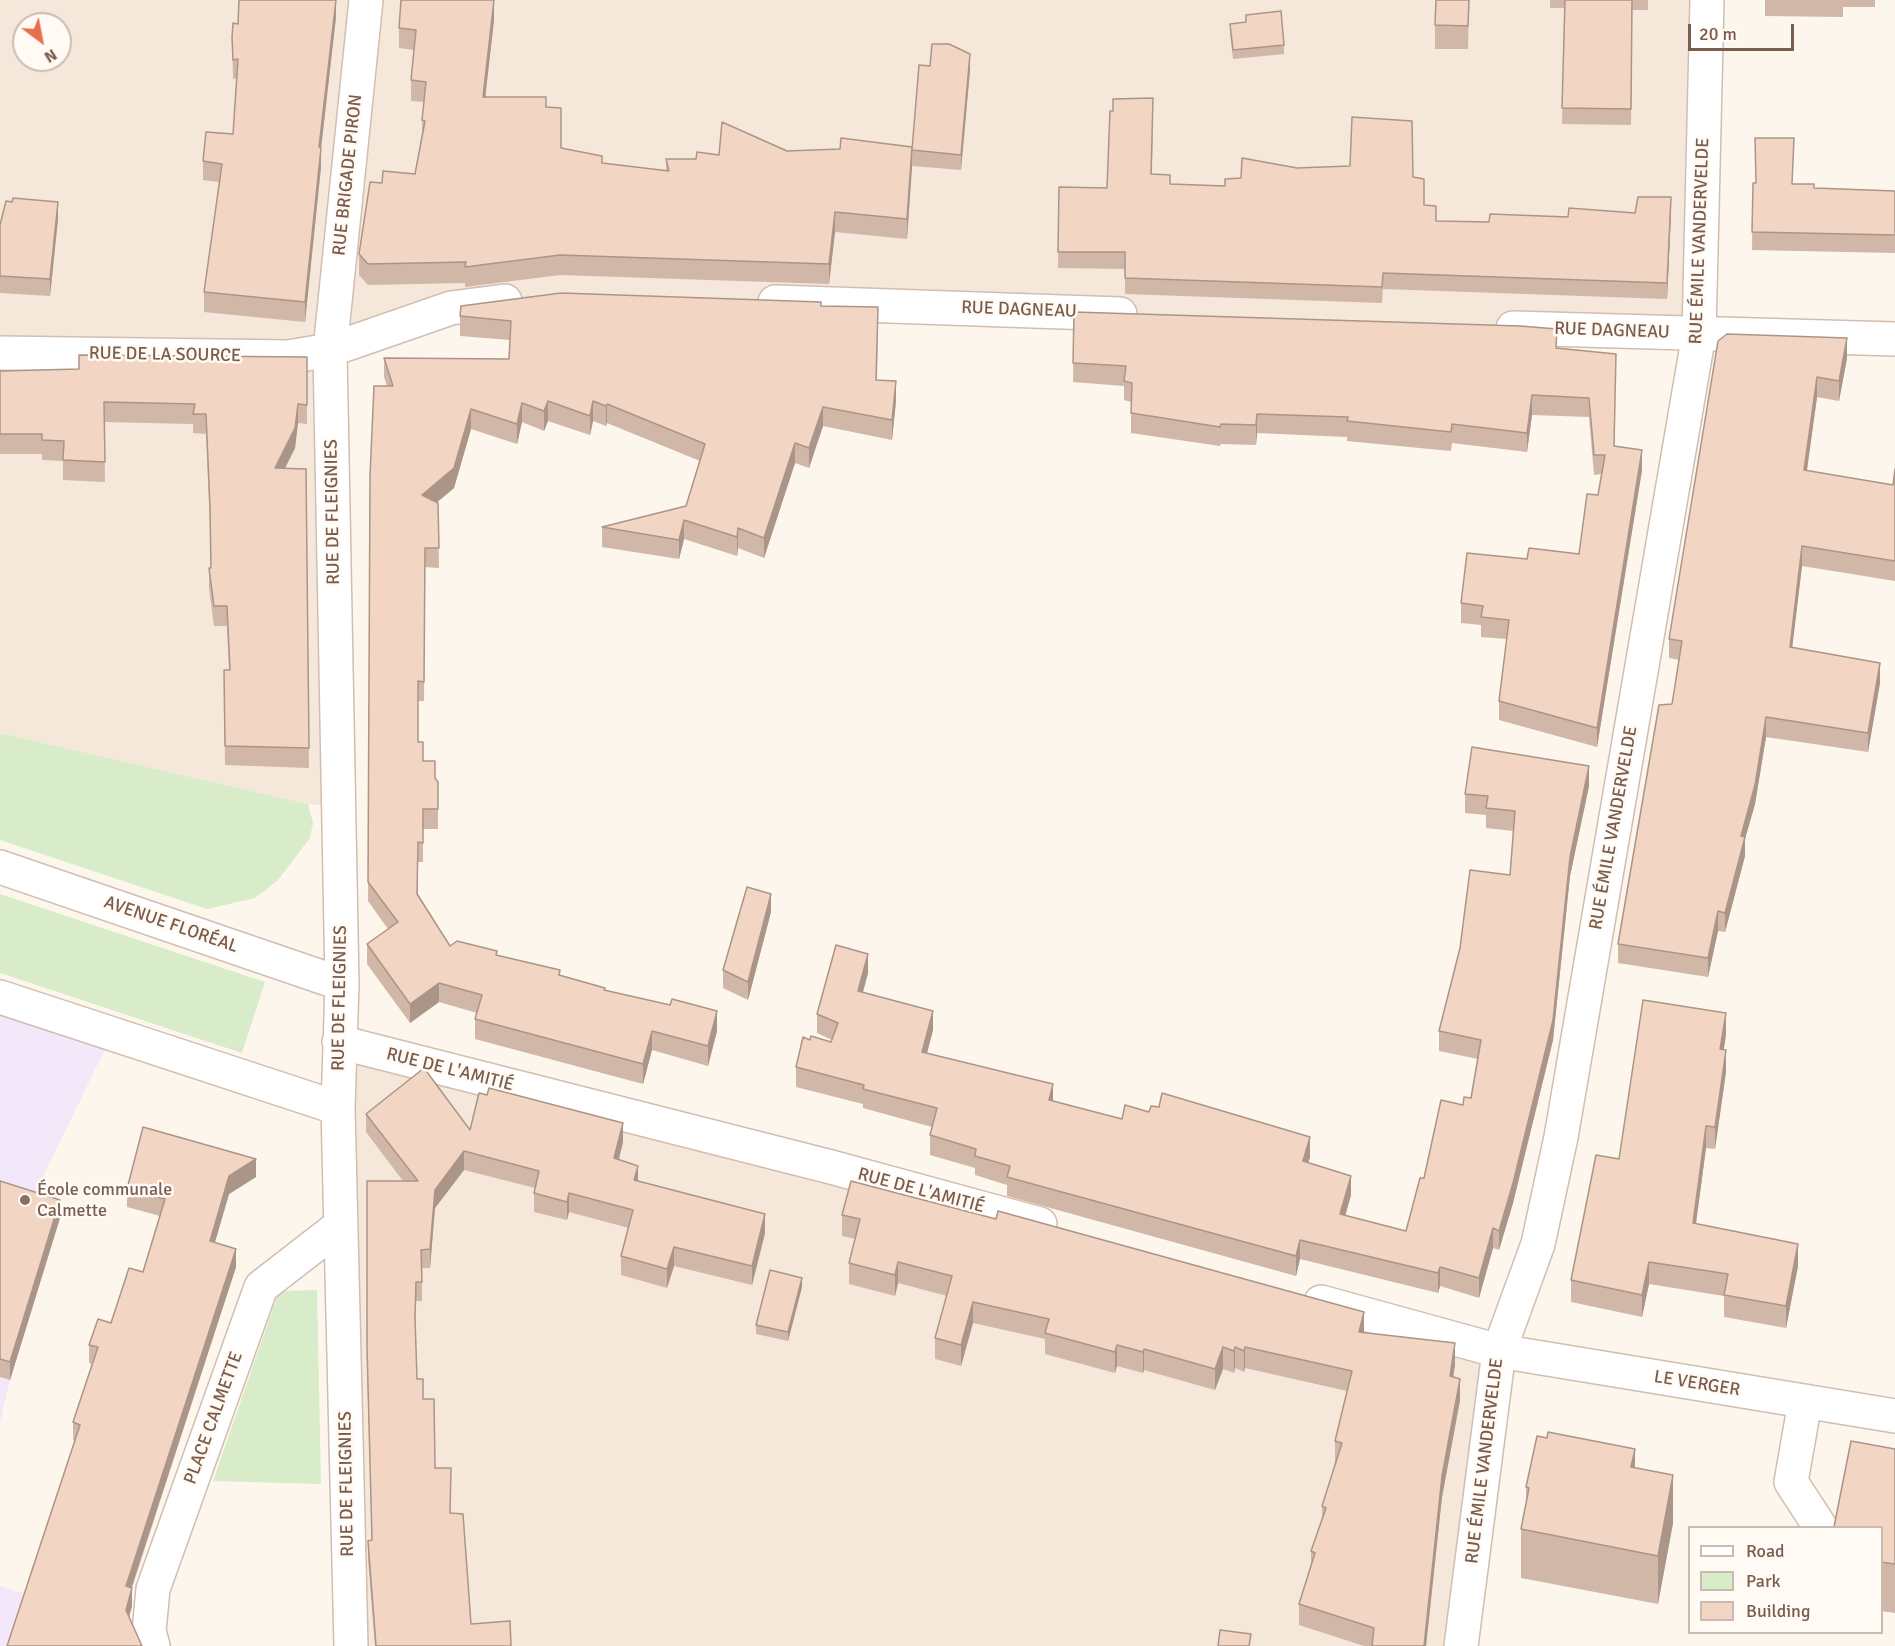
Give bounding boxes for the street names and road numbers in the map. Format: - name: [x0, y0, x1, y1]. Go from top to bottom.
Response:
- street label: RUE BRIGADE PIRON: [329, 93, 367, 257]
- street label: RUE ÉMILE VANDERVELDE: [1686, 137, 1714, 345]
- street label: RUE DAGNEAU: [961, 297, 1077, 323]
- street label: RUE DAGNEAU: [1554, 318, 1670, 344]
- street label: RUE DE LA SOURCE: [89, 343, 241, 367]
- street label: RUE DE FLEIGNIES: [321, 439, 345, 585]
- street label: RUE ÉMILE VANDERVELDE: [1585, 724, 1643, 932]
- street label: AVENUE FLORÉAL: [101, 892, 241, 958]
- street label: RUE DE FLEIGNIES: [328, 925, 352, 1071]
- street label: RUE DE L'AMITIÉ: [384, 1044, 516, 1096]
- street label: RUE DE L'AMITIÉ: [855, 1164, 987, 1218]
- street label: PLACE CALMETTE: [180, 1349, 248, 1487]
- street label: RUE ÉMILE VANDERVELDE: [1462, 1357, 1508, 1565]
- street label: LE VERGER: [1652, 1367, 1742, 1401]
- street label: RUE DE FLEIGNIES: [335, 1411, 359, 1557]

